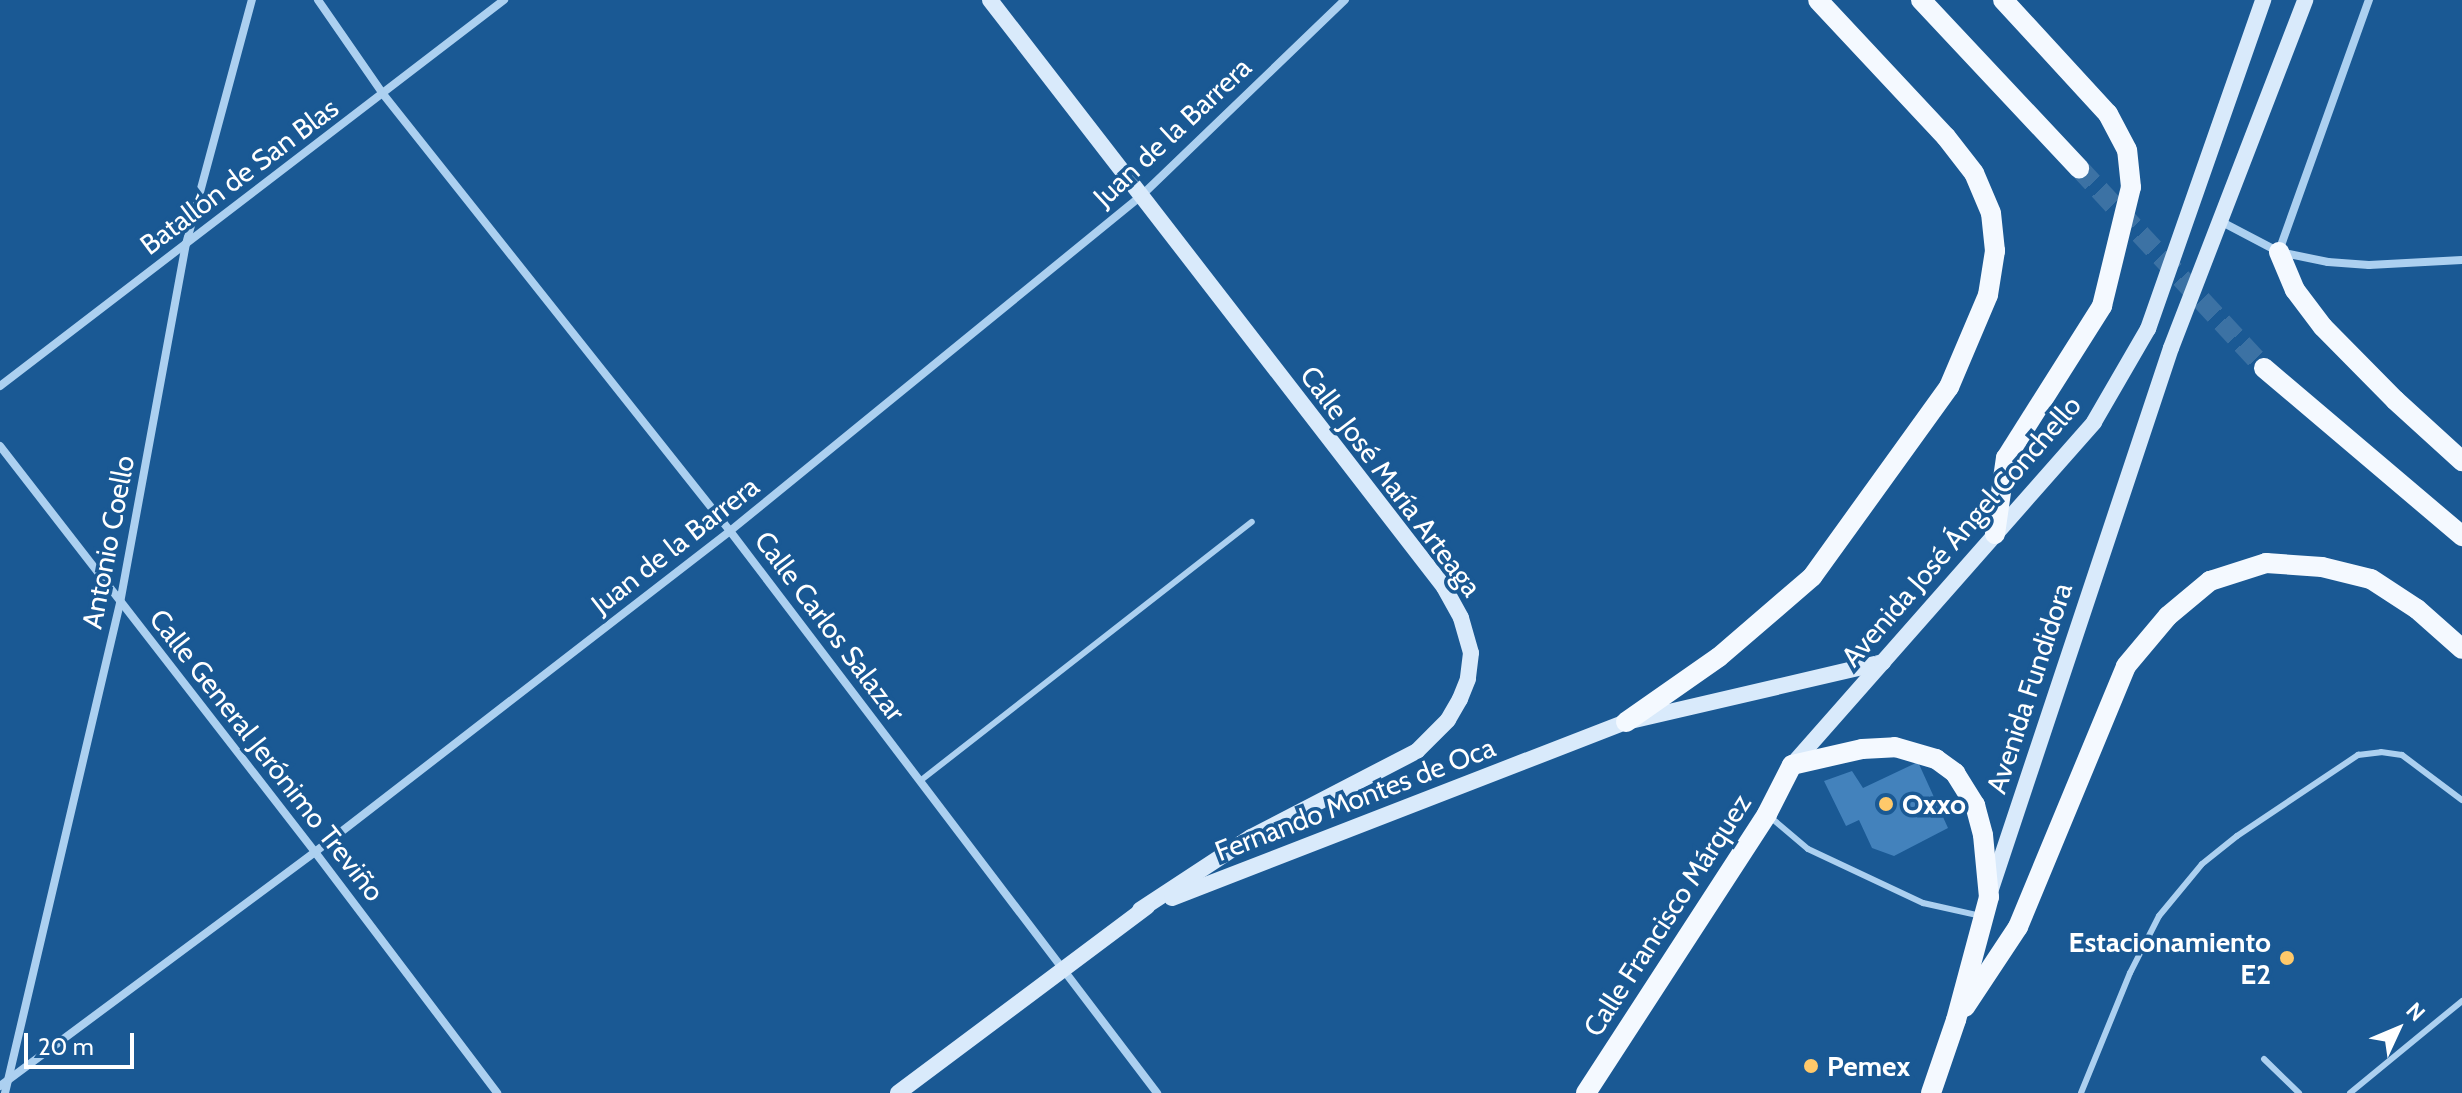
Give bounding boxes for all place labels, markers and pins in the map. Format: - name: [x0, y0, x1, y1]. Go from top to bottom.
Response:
- place label: Oxxo: [1902, 787, 1966, 821]
- marker: Oxxo: [1877, 795, 1895, 813]
- place label: Estacionamiento E2: [2069, 925, 2271, 991]
- marker: Estacionamiento E2: [2278, 949, 2296, 967]
- place label: Pemex: [1827, 1049, 1910, 1083]
- marker: Pemex: [1802, 1057, 1820, 1075]

